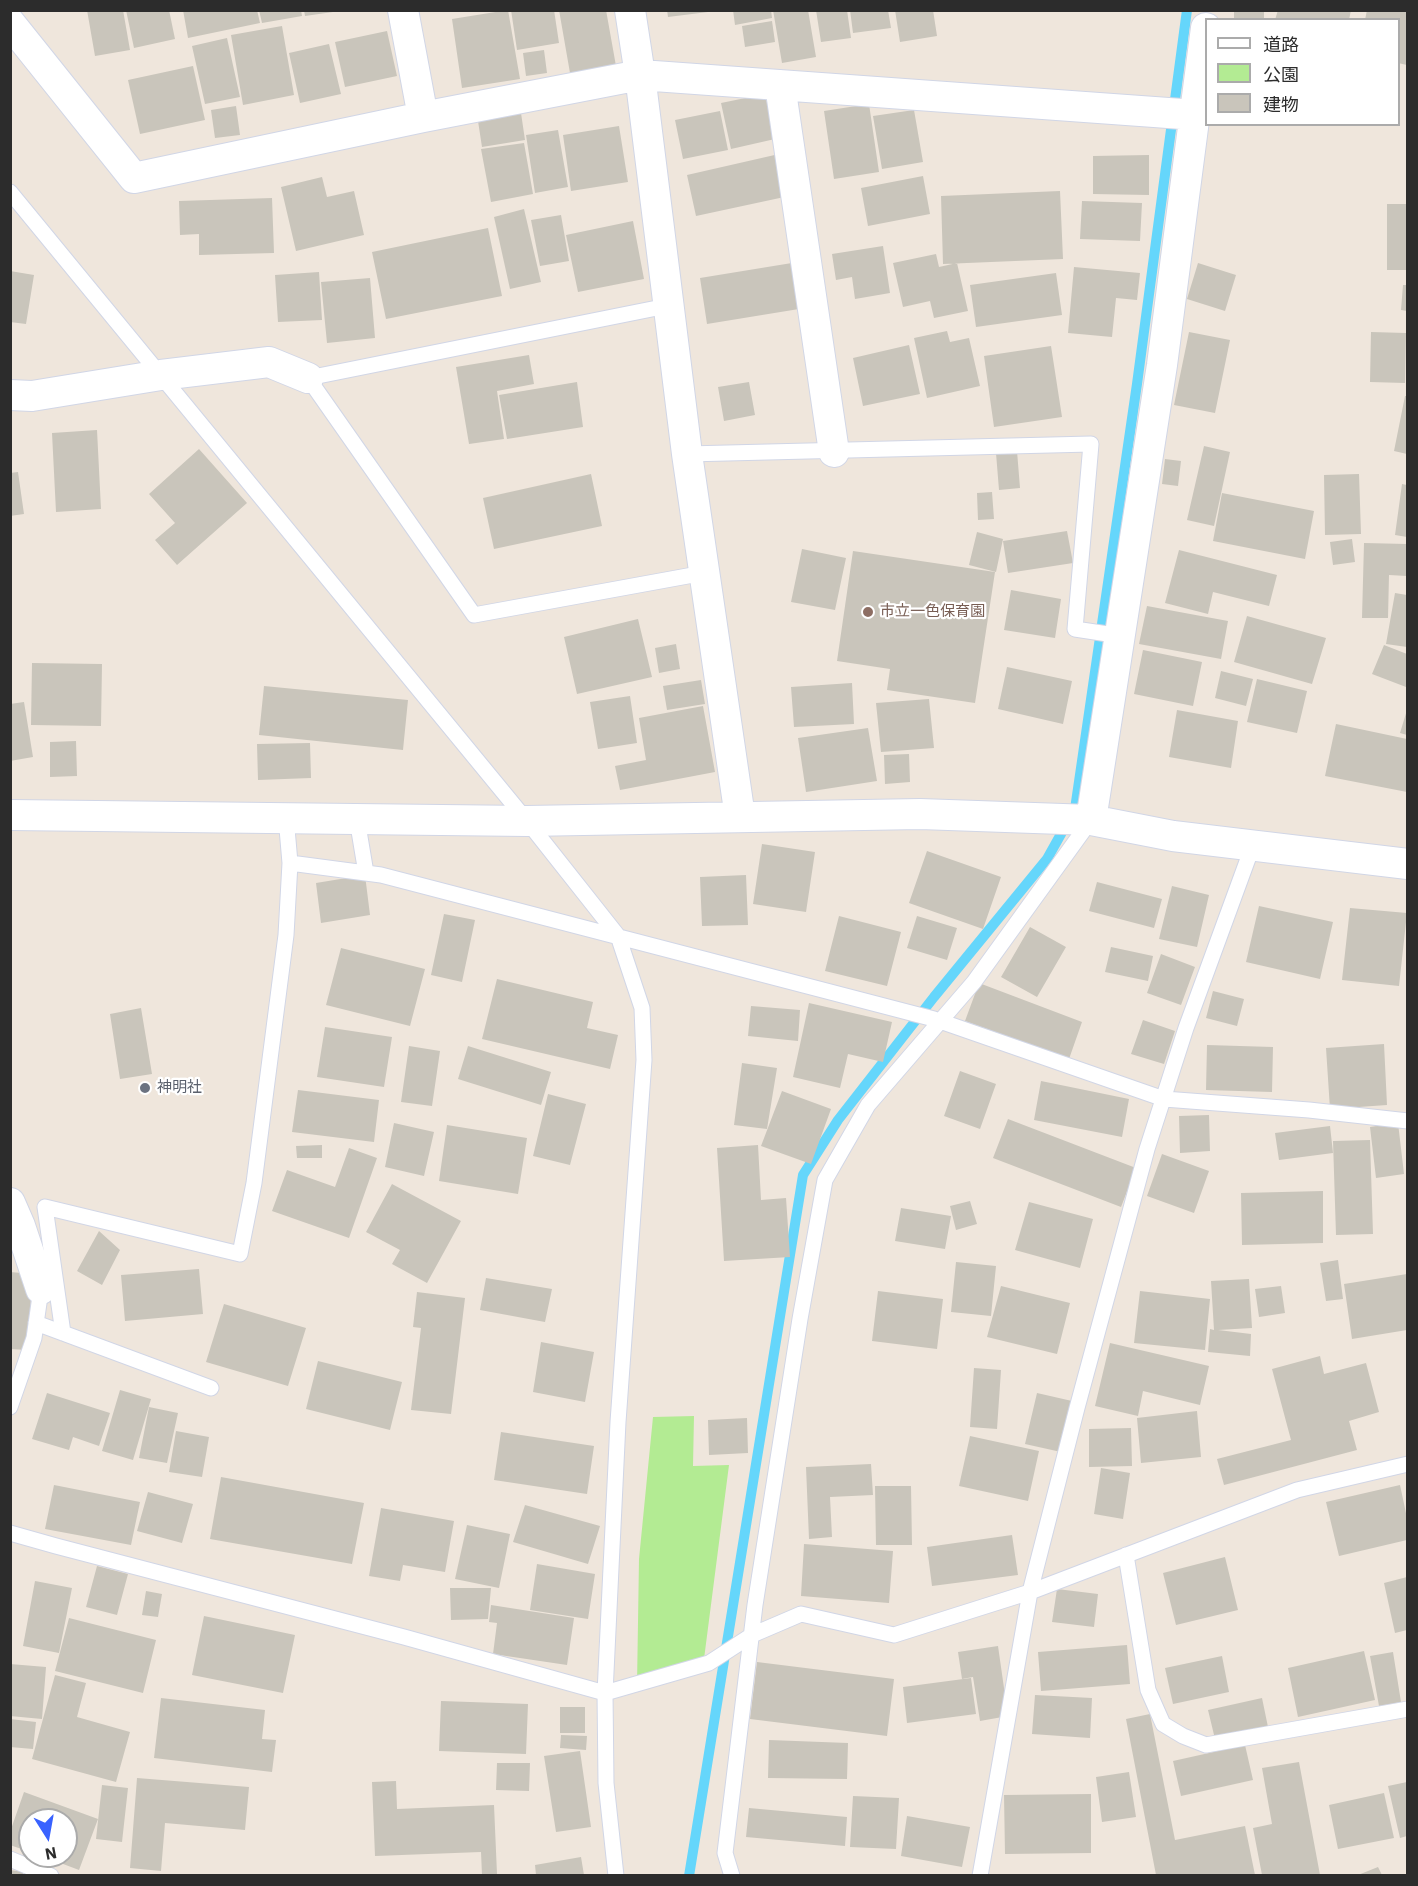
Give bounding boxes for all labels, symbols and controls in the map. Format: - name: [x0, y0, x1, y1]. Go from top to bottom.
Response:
- legend: [1205, 18, 1400, 126]
- text: 道路: [1263, 33, 1299, 56]
- text: 公園: [1263, 63, 1299, 86]
- text: 建物: [1263, 93, 1299, 116]
- place label: 市立一色保育園: [880, 603, 985, 621]
- marker: 市立一色保育園: [861, 605, 875, 619]
- place label: 神明社: [157, 1079, 202, 1097]
- marker: 神明社: [138, 1081, 152, 1095]
- north arrow: [18, 1808, 78, 1868]
- text: N: [43, 1843, 59, 1865]

